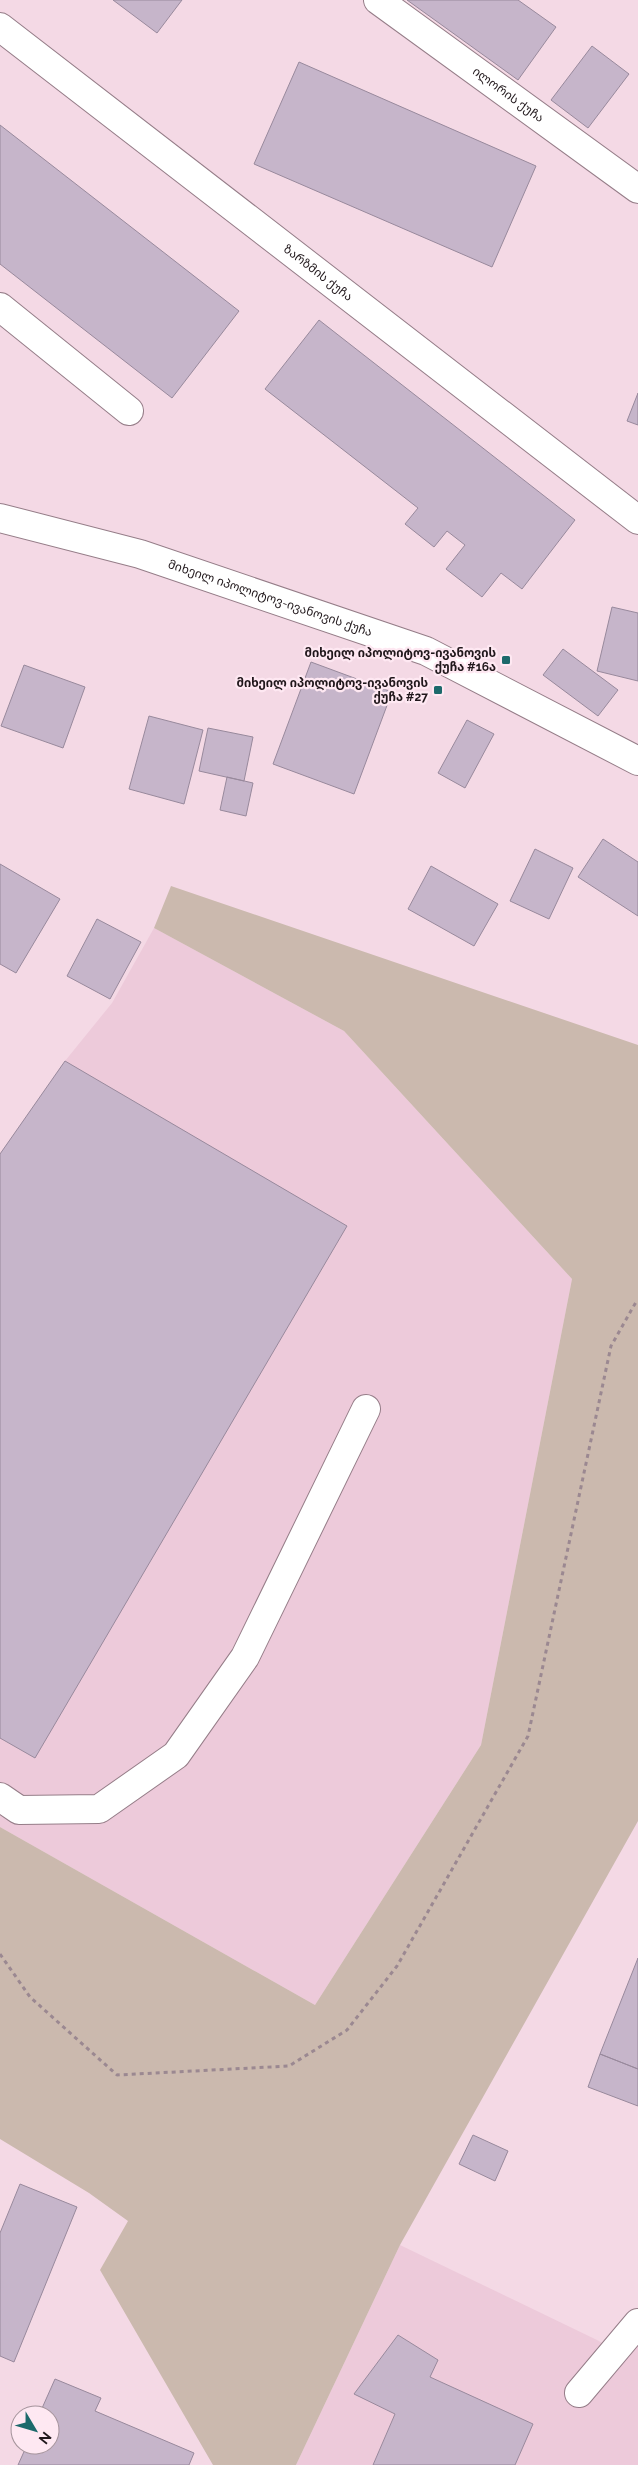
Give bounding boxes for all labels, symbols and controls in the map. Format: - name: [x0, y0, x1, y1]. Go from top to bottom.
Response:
- street label: ილორის ქუჩა: [470, 64, 547, 125]
- street label: ზარზმის ქუჩა: [281, 242, 355, 304]
- street label: მიხეილ იპოლიტოვ-ივანოვის ქუჩა: [166, 557, 374, 639]
- place label: მიხეილ იპოლიტოვ-ივანოვის ქუჩა #16ა: [305, 646, 496, 674]
- marker: მიხეილ იპოლიტოვ-ივანოვის ქუჩა #16ა: [500, 654, 512, 666]
- place label: მიხეილ იპოლიტოვ-ივანოვის ქუჩა #27: [237, 676, 428, 704]
- marker: მიხეილ იპოლიტოვ-ივანოვის ქუჩა #27: [432, 684, 444, 696]
- north arrow: [10, 2405, 60, 2455]
- text: N: [36, 2429, 55, 2447]

